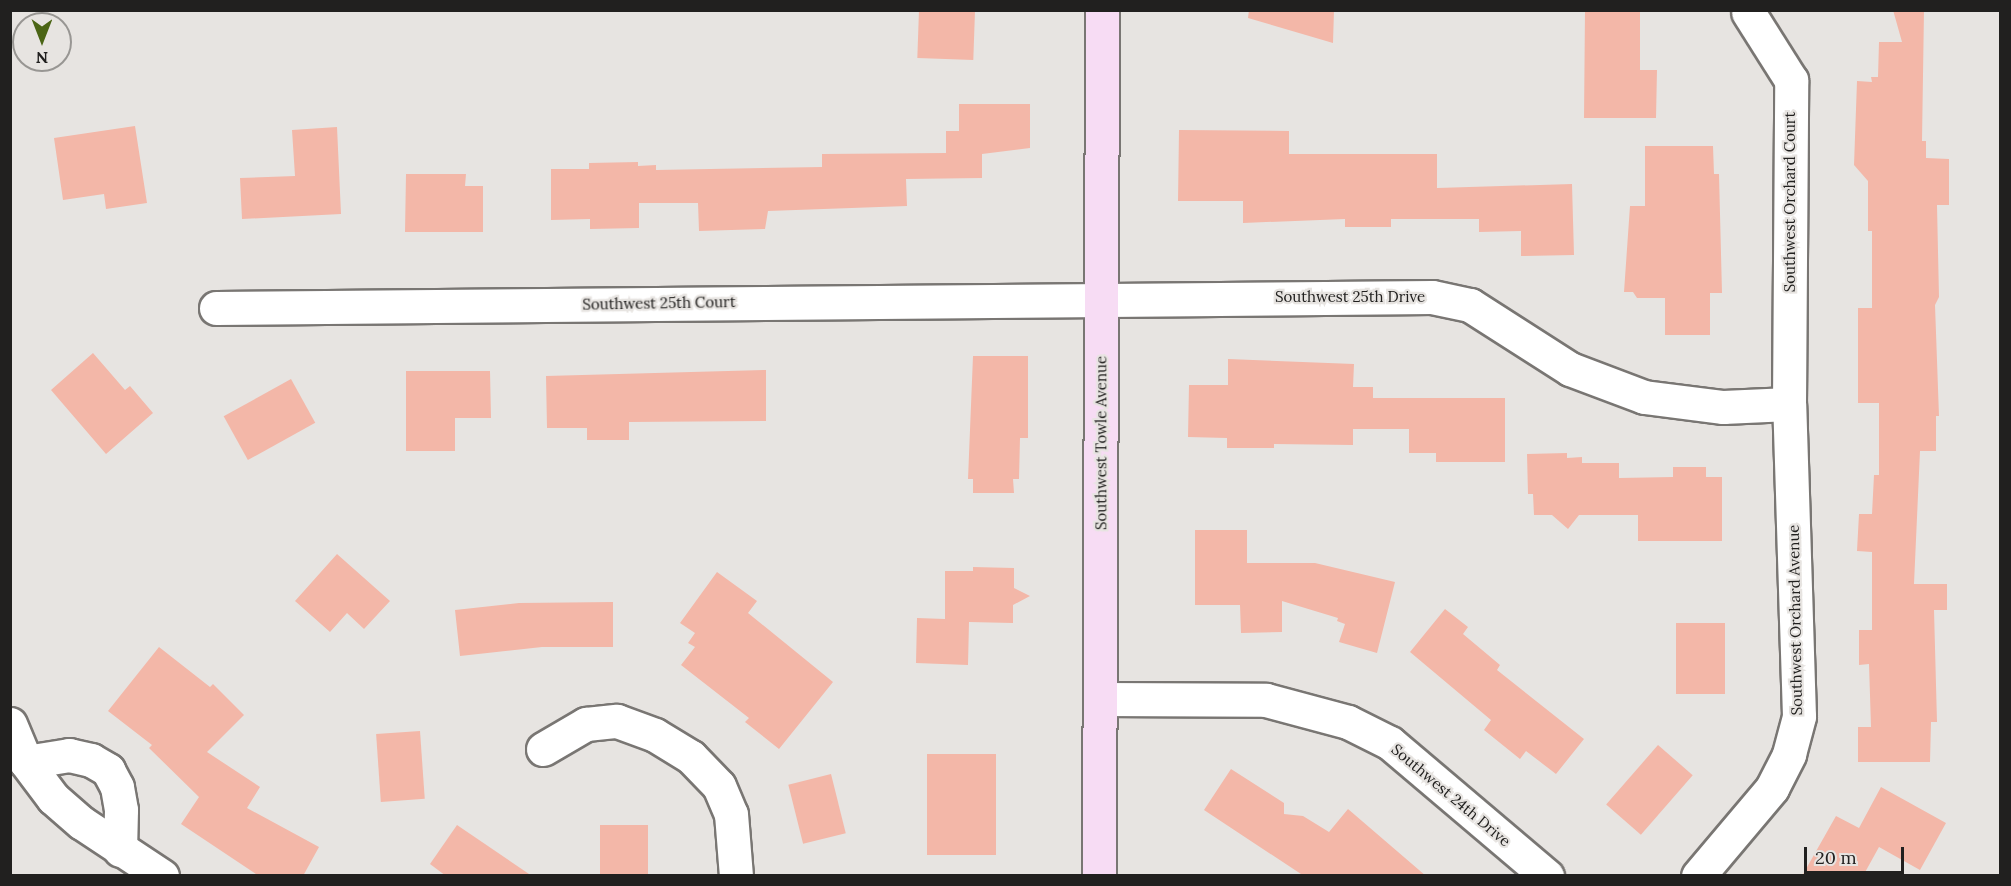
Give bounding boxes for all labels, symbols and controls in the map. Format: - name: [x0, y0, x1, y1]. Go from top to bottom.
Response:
- north arrow: [12, 12, 72, 72]
- text: N: [36, 48, 48, 68]
- street label: Southwest Orchard Court: [1781, 112, 1799, 292]
- street label: Southwest 25th Drive: [1275, 288, 1425, 306]
- street label: Southwest 25th Court: [582, 293, 736, 313]
- street label: Southwest Towle Avenue: [1092, 356, 1110, 530]
- street label: Southwest Orchard Avenue: [1784, 524, 1806, 716]
- street label: Southwest 24th Drive: [1388, 740, 1514, 850]
- scale bar: [1807, 835, 1908, 873]
- text: 20 m: [1815, 846, 1857, 869]

